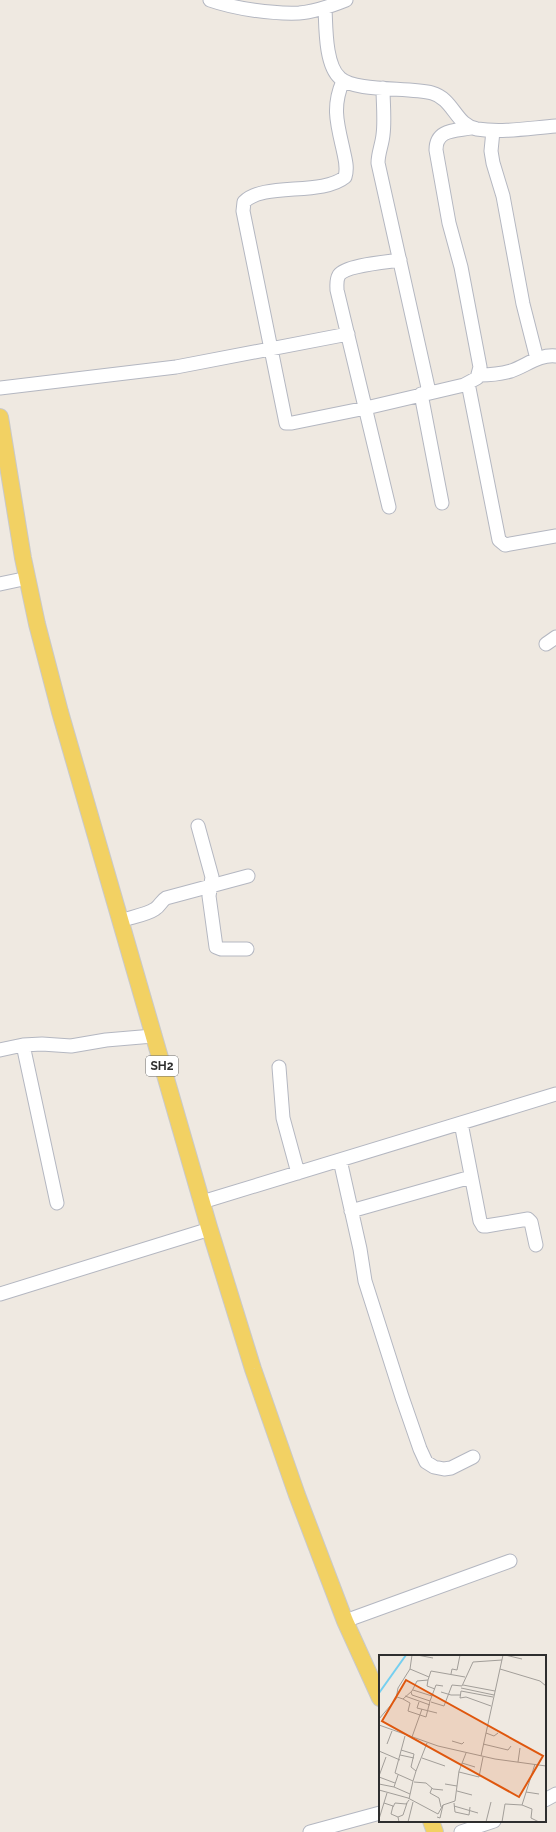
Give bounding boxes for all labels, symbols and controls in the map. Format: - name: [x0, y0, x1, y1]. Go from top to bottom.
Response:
- road number: SH2: [146, 1056, 178, 1076]
- inset map: [379, 1655, 546, 1822]

